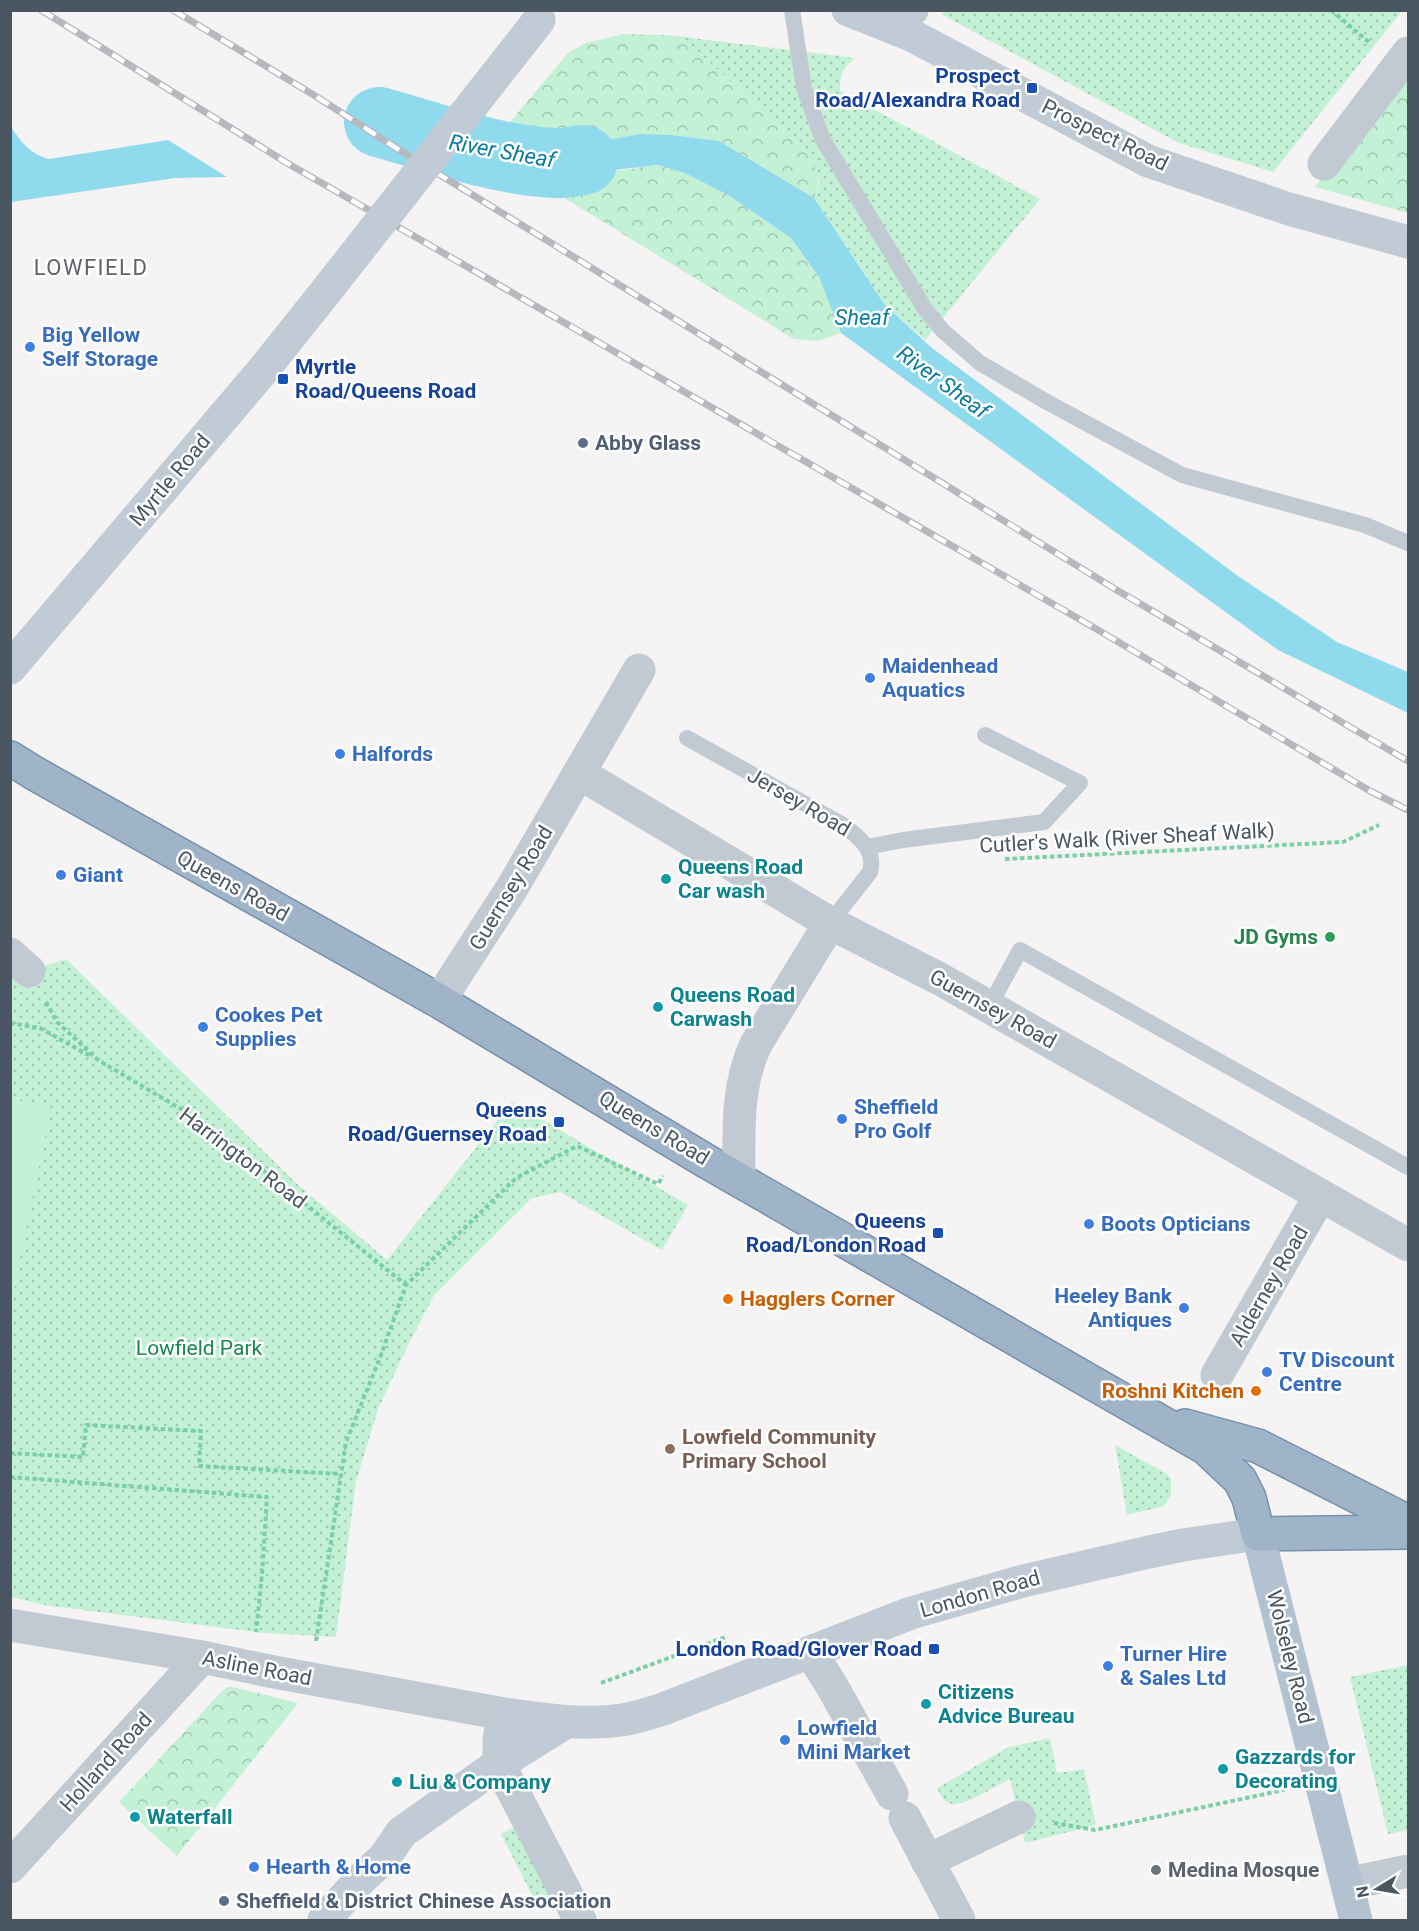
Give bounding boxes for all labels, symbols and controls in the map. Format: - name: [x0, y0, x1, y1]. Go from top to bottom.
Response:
- place label: Prospect Road/Alexandra Road: [815, 64, 1020, 112]
- marker: Prospect Road/Alexandra Road: [1025, 81, 1039, 95]
- street label: Prospect Road: [1038, 94, 1172, 176]
- water label: River Sheaf: [447, 129, 560, 173]
- district label: LOWFIELD: [34, 255, 148, 280]
- water label: Sheaf: [835, 305, 892, 330]
- place label: Big Yellow Self Storage: [42, 323, 158, 371]
- marker: Big Yellow Self Storage: [23, 340, 37, 354]
- water label: River Sheaf: [892, 340, 996, 425]
- place label: Myrtle Road/Queens Road: [295, 355, 476, 403]
- marker: Myrtle Road/Queens Road: [276, 372, 290, 386]
- street label: Myrtle Road: [125, 429, 215, 531]
- place label: Abby Glass: [595, 431, 701, 455]
- marker: Abby Glass: [576, 436, 590, 450]
- place label: Maidenhead Aquatics: [882, 654, 998, 702]
- marker: Maidenhead Aquatics: [863, 671, 877, 685]
- place label: Halfords: [352, 742, 433, 766]
- marker: Halfords: [333, 747, 347, 761]
- street label: Jersey Road: [743, 763, 855, 841]
- street label: Cutler's Walk (River Sheaf Walk): [979, 818, 1275, 858]
- street label: Guernsey Road: [464, 821, 558, 955]
- street label: Queens Road: [173, 845, 293, 927]
- place label: Queens Road Car wash: [678, 855, 803, 903]
- place label: Giant: [73, 863, 123, 887]
- marker: Giant: [54, 868, 68, 882]
- marker: Queens Road Car wash: [659, 872, 673, 886]
- place label: JD Gyms: [1234, 925, 1318, 949]
- marker: JD Gyms: [1323, 930, 1337, 944]
- street label: Guernsey Road: [926, 964, 1060, 1054]
- place label: Queens Road Carwash: [670, 983, 795, 1031]
- marker: Queens Road Carwash: [651, 1000, 665, 1014]
- place label: Cookes Pet Supplies: [215, 1003, 323, 1051]
- marker: Cookes Pet Supplies: [196, 1020, 210, 1034]
- street label: Queens Road: [595, 1086, 713, 1170]
- place label: Sheffield Pro Golf: [854, 1095, 938, 1143]
- place label: Queens Road/Guernsey Road: [348, 1098, 547, 1146]
- street label: Harrington Road: [175, 1102, 311, 1214]
- marker: Sheffield Pro Golf: [835, 1112, 849, 1126]
- marker: Queens Road/Guernsey Road: [552, 1115, 566, 1129]
- place label: Queens Road/London Road: [746, 1209, 926, 1257]
- place label: Boots Opticians: [1101, 1212, 1251, 1236]
- marker: Boots Opticians: [1082, 1217, 1096, 1231]
- street label: Alderney Road: [1225, 1222, 1313, 1350]
- marker: Queens Road/London Road: [931, 1226, 945, 1240]
- place label: Heeley Bank Antiques: [1054, 1284, 1173, 1332]
- place label: Hagglers Corner: [740, 1287, 895, 1311]
- marker: Hagglers Corner: [721, 1292, 735, 1306]
- marker: Heeley Bank Antiques: [1177, 1301, 1191, 1315]
- park label: Lowfield Park: [136, 1336, 263, 1360]
- place label: TV Discount Centre: [1279, 1348, 1395, 1396]
- marker: TV Discount Centre: [1260, 1365, 1274, 1379]
- place label: Roshni Kitchen: [1102, 1379, 1244, 1403]
- marker: Roshni Kitchen: [1249, 1384, 1263, 1398]
- place label: Lowfield Community Primary School: [682, 1425, 877, 1473]
- marker: Lowfield Community Primary School: [663, 1442, 677, 1456]
- street label: London Road: [917, 1565, 1043, 1623]
- street label: Wolseley Road: [1262, 1588, 1318, 1726]
- place label: London Road/Glover Road: [675, 1637, 922, 1661]
- marker: London Road/Glover Road: [927, 1642, 941, 1656]
- place label: Turner Hire & Sales Ltd: [1120, 1642, 1227, 1690]
- street label: Asline Road: [200, 1646, 314, 1690]
- marker: Turner Hire & Sales Ltd: [1101, 1659, 1115, 1673]
- place label: Citizens Advice Bureau: [938, 1680, 1075, 1728]
- marker: Citizens Advice Bureau: [919, 1697, 933, 1711]
- street label: Holland Road: [55, 1707, 157, 1817]
- place label: Lowfield Mini Market: [797, 1716, 910, 1764]
- marker: Lowfield Mini Market: [778, 1733, 792, 1747]
- place label: Gazzards for Decorating: [1235, 1745, 1356, 1793]
- marker: Gazzards for Decorating: [1216, 1762, 1230, 1776]
- place label: Liu & Company: [409, 1770, 552, 1794]
- marker: Liu & Company: [390, 1775, 404, 1789]
- place label: Waterfall: [147, 1805, 232, 1829]
- marker: Waterfall: [128, 1810, 142, 1824]
- place label: Hearth & Home: [266, 1855, 411, 1879]
- place label: Medina Mosque: [1168, 1858, 1319, 1882]
- north arrow: [1347, 1859, 1407, 1919]
- marker: Hearth & Home: [247, 1860, 261, 1874]
- marker: Medina Mosque: [1149, 1863, 1163, 1877]
- text: N: [1352, 1884, 1373, 1899]
- place label: Sheffield & District Chinese Association: [236, 1889, 611, 1913]
- marker: Sheffield & District Chinese Association: [217, 1894, 231, 1908]

